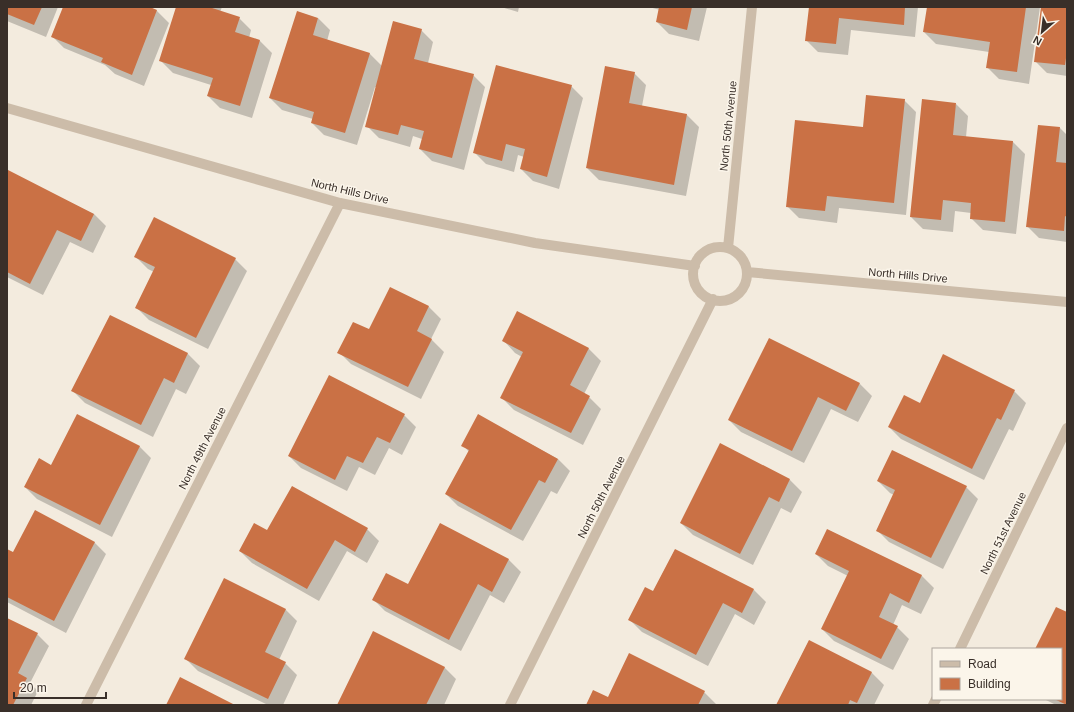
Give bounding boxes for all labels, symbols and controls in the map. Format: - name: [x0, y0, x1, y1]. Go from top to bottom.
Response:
- north arrow: [1022, 12, 1062, 52]
- text: N: [1031, 34, 1044, 48]
- street label: North 50th Avenue: [717, 80, 739, 172]
- street label: North Hills Drive: [310, 176, 390, 206]
- street label: North Hills Drive: [868, 266, 948, 284]
- street label: North 49th Avenue: [176, 405, 228, 491]
- street label: North 50th Avenue: [575, 454, 627, 540]
- street label: North 51st Avenue: [978, 490, 1028, 576]
- legend: [932, 648, 1062, 700]
- text: Road: [968, 657, 997, 671]
- scale bar: [14, 674, 106, 700]
- text: Building: [968, 677, 1011, 691]
- text: 20 m: [20, 681, 47, 695]

